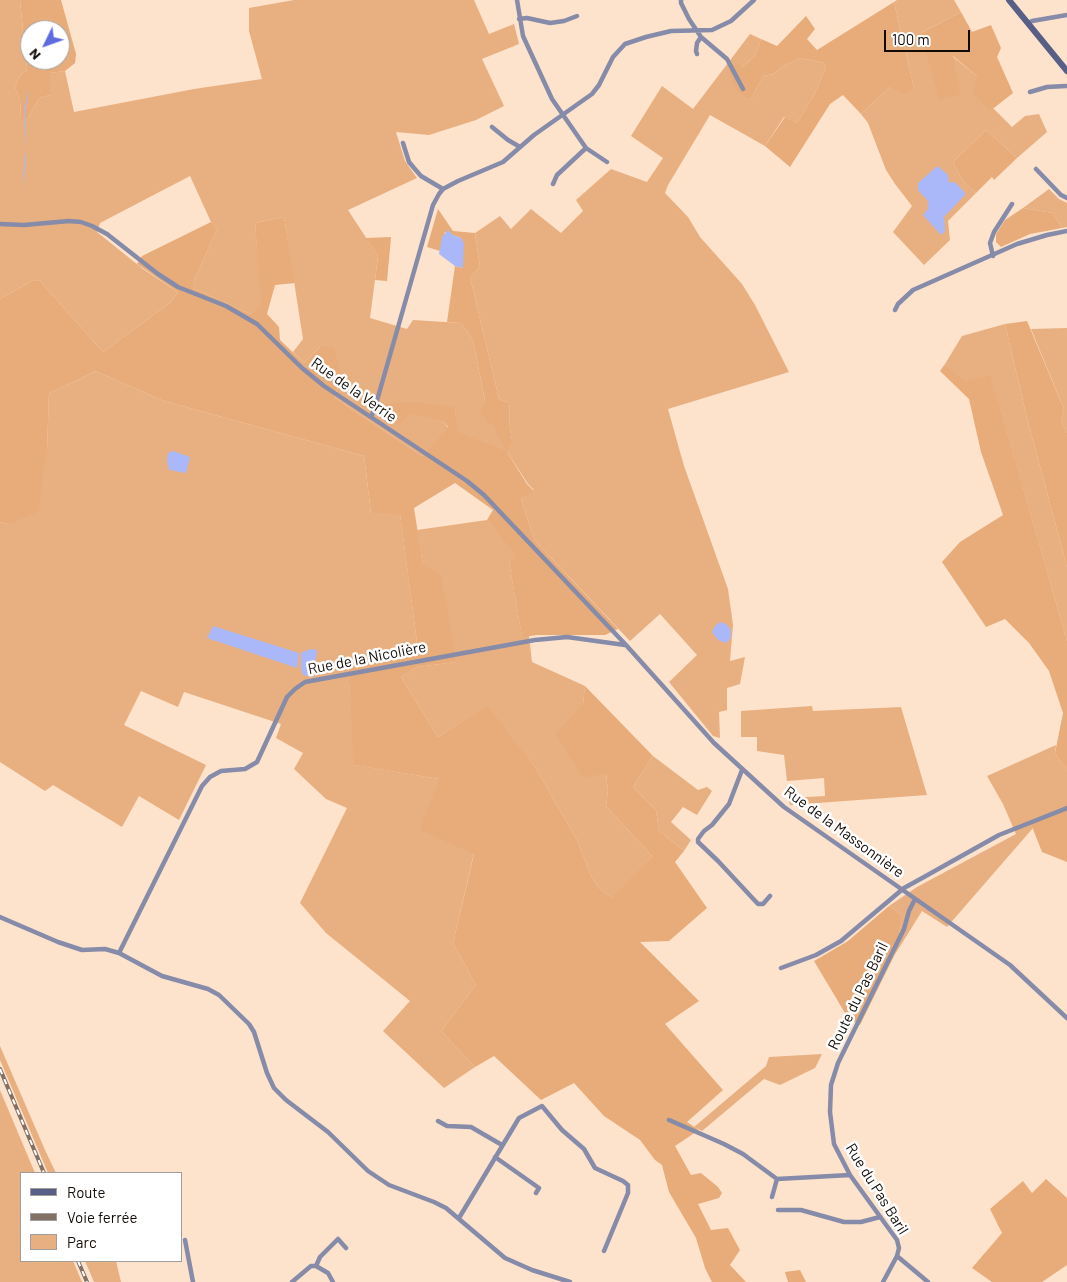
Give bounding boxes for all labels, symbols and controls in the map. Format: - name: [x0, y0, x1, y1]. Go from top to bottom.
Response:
- north arrow: [20, 20, 70, 70]
- scale bar: [887, 20, 973, 52]
- text: 100 m: [892, 30, 930, 48]
- text: N: [25, 46, 44, 64]
- street label: Rue de la Verrie: [308, 354, 400, 426]
- street label: Rue de la Nicolière: [306, 638, 428, 678]
- street label: Rue de la Massonnière: [781, 782, 907, 882]
- street label: Route du Pas Baril: [824, 939, 892, 1053]
- street label: Rue du Pas Baril: [842, 1140, 912, 1238]
- legend: [20, 1172, 182, 1262]
- text: Route: [67, 1183, 106, 1201]
- text: Voie ferrée: [67, 1208, 138, 1226]
- text: Parc: [67, 1233, 97, 1251]

